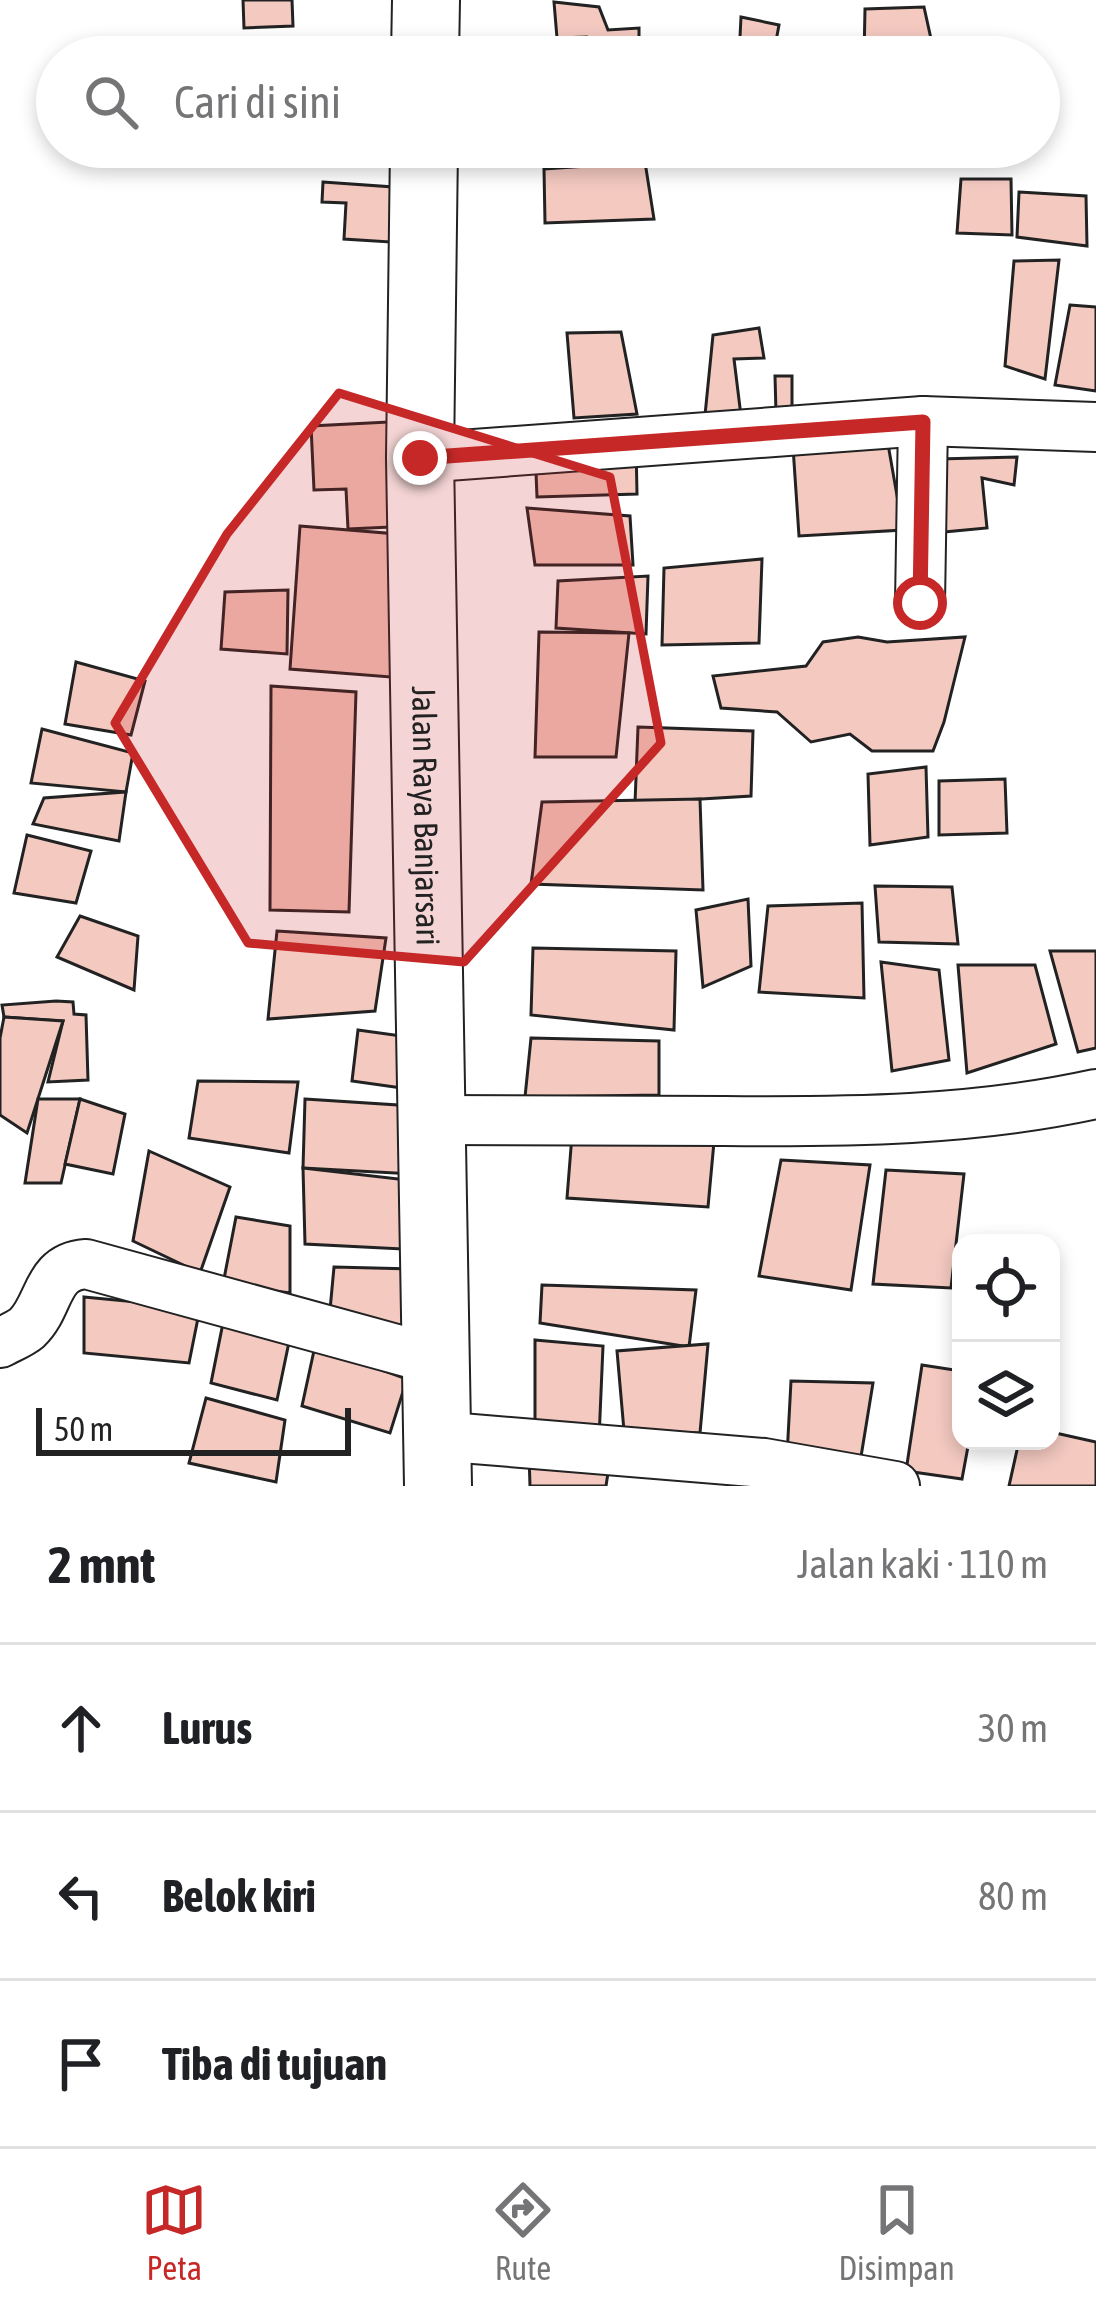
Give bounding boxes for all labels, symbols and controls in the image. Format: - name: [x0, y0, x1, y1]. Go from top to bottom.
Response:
- search box: [36, 36, 1060, 168]
- icon: search: [78, 69, 144, 135]
- text: Cari di sini: [174, 76, 341, 128]
- route end: [393, 431, 447, 485]
- route start: [893, 576, 947, 630]
- street label: Jalan Raya Banjarsari: [405, 686, 448, 946]
- map controls: [952, 1234, 1060, 1450]
- button: locate: [952, 1234, 1060, 1342]
- button: layers: [952, 1342, 1060, 1450]
- scale bar: [36, 1402, 351, 1455]
- text: 50 m: [54, 1410, 113, 1448]
- text: 2 mnt: [48, 1535, 155, 1594]
- text: Jalan kaki · 110 m: [797, 1542, 1048, 1586]
- icon: ahead: [48, 1695, 114, 1761]
- text: Lurus: [162, 1702, 252, 1754]
- text: 30 m: [978, 1706, 1048, 1750]
- icon: left: [48, 1863, 114, 1929]
- text: Belok kiri: [162, 1870, 316, 1922]
- text: 80 m: [978, 1874, 1048, 1918]
- icon: arrive: [48, 2031, 114, 2097]
- text: Tiba di tujuan: [162, 2038, 387, 2090]
- tab: Peta: [141, 2177, 207, 2287]
- tab: Rute: [490, 2177, 556, 2287]
- tab: Disimpan: [839, 2177, 955, 2287]

